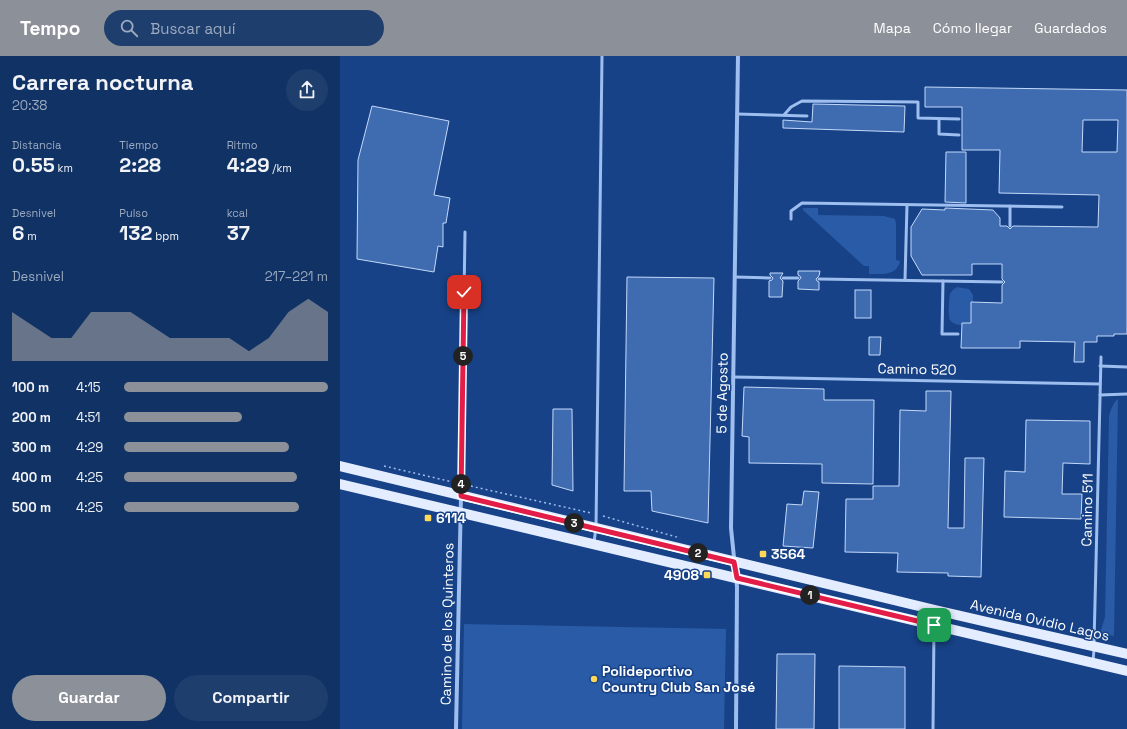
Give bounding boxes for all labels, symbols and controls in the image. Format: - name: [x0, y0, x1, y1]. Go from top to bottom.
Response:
- search box: [104, 10, 384, 46]
- text: Tempo: [20, 16, 80, 41]
- icon: search: [118, 17, 140, 39]
- text: Buscar aquí: [150, 19, 235, 38]
- text: Mapa: [874, 19, 911, 37]
- text: Cómo llegar: [933, 19, 1012, 37]
- text: Guardados: [1034, 19, 1107, 37]
- text: Carrera nocturna: [12, 68, 193, 96]
- button: share: [286, 69, 328, 111]
- text: 20:38: [12, 97, 47, 114]
- text: Distancia: [12, 138, 61, 152]
- text: Tiempo: [119, 138, 158, 152]
- text: Ritmo: [227, 138, 258, 152]
- text: 0.55: [12, 152, 55, 178]
- text: 2:28: [119, 152, 161, 178]
- text: 4:29: [227, 152, 270, 178]
- text: km: [55, 161, 73, 175]
- text: /km: [270, 161, 292, 175]
- text: Desnivel: [12, 206, 56, 220]
- text: Pulso: [119, 206, 148, 220]
- text: kcal: [227, 206, 248, 220]
- text: 6: [12, 220, 24, 246]
- text: 132: [119, 220, 152, 246]
- text: 37: [227, 220, 250, 246]
- text: m: [24, 229, 37, 243]
- text: bpm: [152, 229, 179, 243]
- text: Desnivel: [12, 268, 64, 285]
- text: 217–221 m: [265, 268, 328, 285]
- pin: [447, 275, 481, 309]
- icon: check: [453, 281, 475, 303]
- pin: 5: [453, 346, 473, 366]
- text: 5: [460, 349, 466, 363]
- street label: 5 de Agosto: [712, 352, 732, 434]
- street label: Camino 520: [877, 359, 957, 379]
- text: 100 m: [12, 379, 49, 396]
- text: 4:15: [76, 379, 101, 396]
- text: 200 m: [12, 409, 51, 426]
- text: 4:51: [76, 409, 100, 426]
- text: 300 m: [12, 439, 51, 456]
- text: 4:29: [76, 439, 103, 456]
- text: 400 m: [12, 469, 52, 486]
- text: 4:25: [76, 469, 103, 486]
- street label: Camino 511: [1077, 473, 1097, 547]
- pin: 4: [451, 474, 471, 494]
- text: 4: [458, 477, 465, 491]
- text: 500 m: [12, 499, 51, 516]
- text: 4:25: [76, 499, 103, 516]
- place label: 6114: [436, 509, 466, 527]
- marker: 6114: [423, 513, 433, 523]
- pin: 3: [564, 513, 584, 533]
- text: 3: [571, 516, 577, 530]
- street label: Camino de los Quinteros: [437, 543, 457, 705]
- pin: 2: [688, 543, 708, 563]
- place label: 3564: [771, 545, 806, 563]
- text: 2: [695, 546, 701, 560]
- marker: 3564: [758, 549, 768, 559]
- place label: 4908: [664, 566, 700, 584]
- marker: 4908: [702, 570, 712, 580]
- pin: 1: [800, 585, 820, 605]
- text: 1: [808, 588, 812, 602]
- street label: Avenida Ovidio Lagos: [969, 595, 1111, 645]
- pin: [917, 608, 951, 642]
- icon: arrive: [923, 614, 945, 636]
- place label: Polideportivo Country Club San José: [602, 662, 755, 696]
- marker: Polideportivo Country Club San José: [589, 674, 599, 684]
- button: Guardar: [12, 675, 166, 721]
- button: Compartir: [174, 675, 328, 721]

